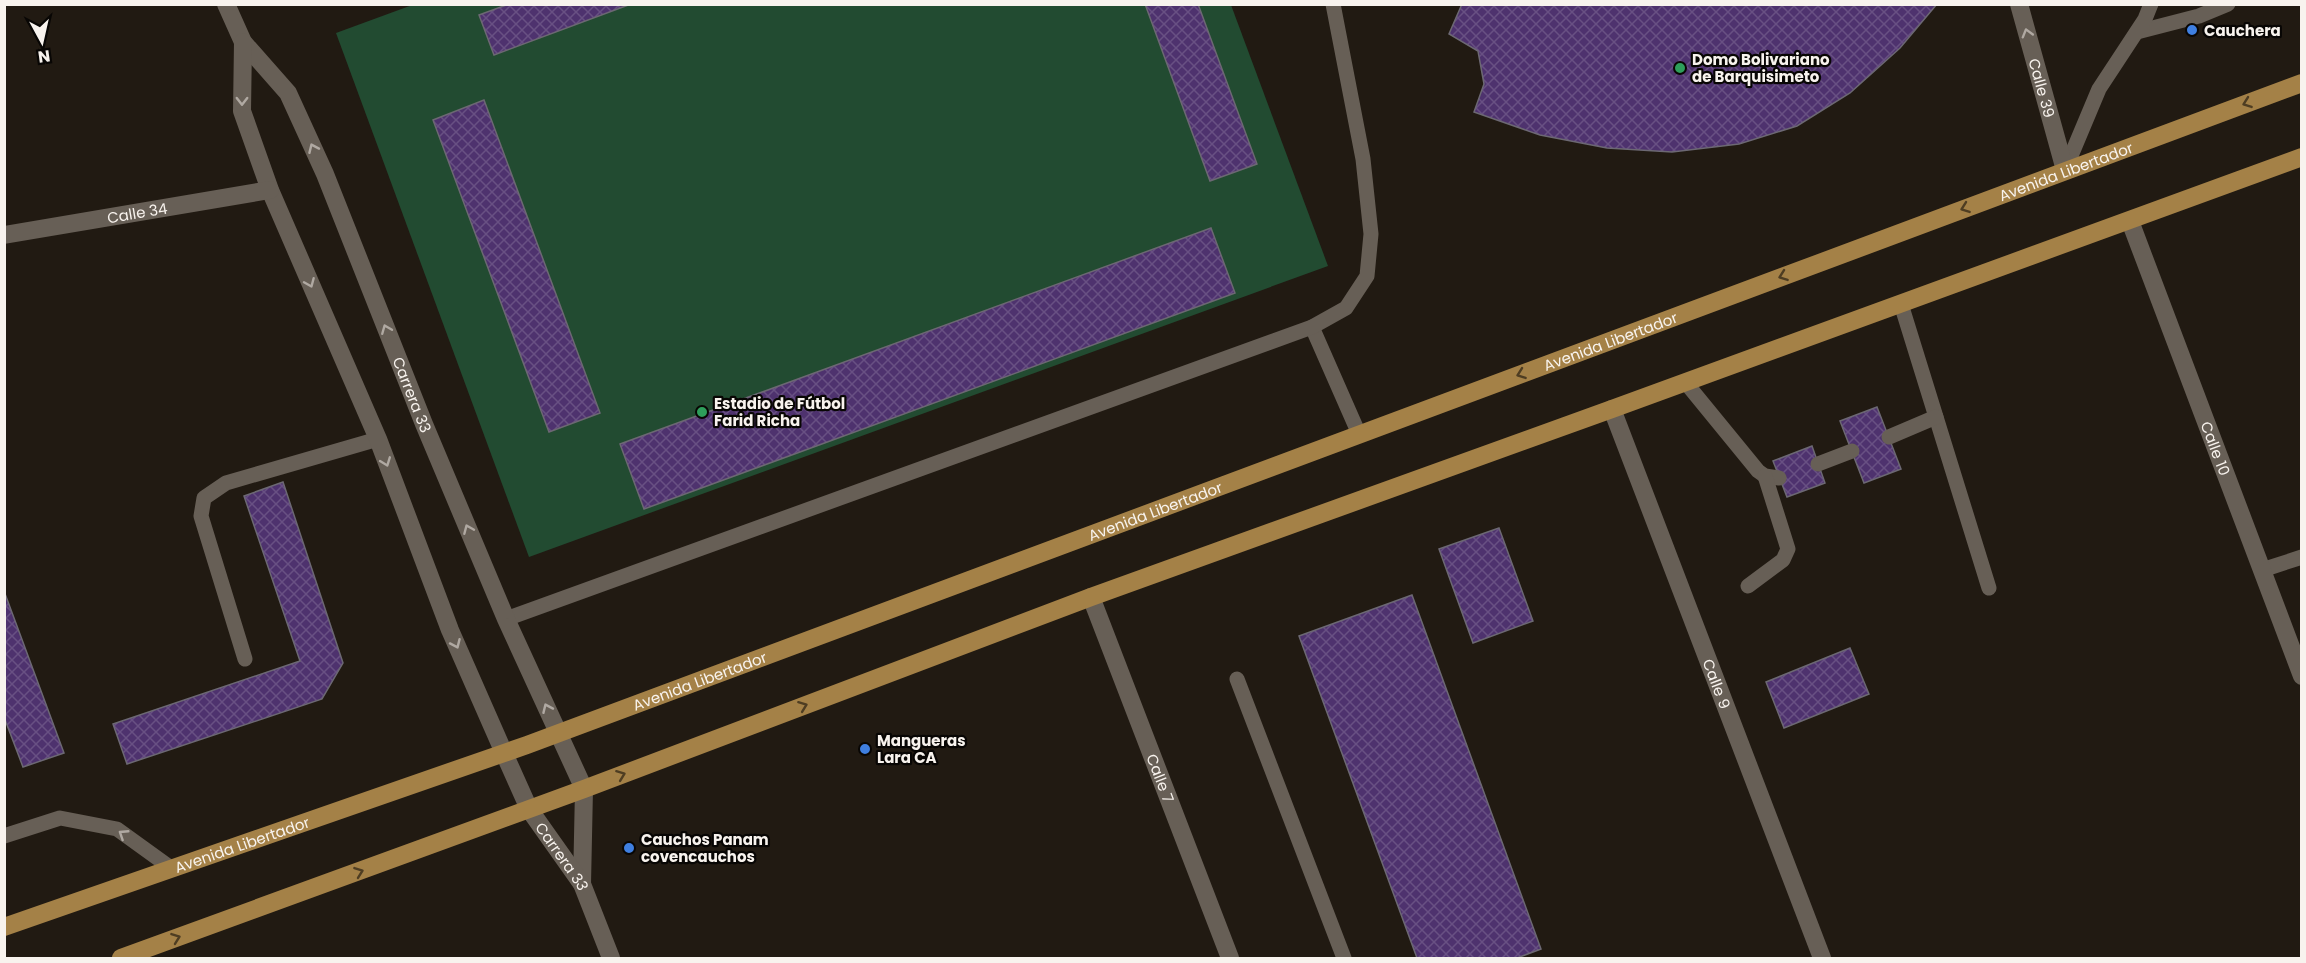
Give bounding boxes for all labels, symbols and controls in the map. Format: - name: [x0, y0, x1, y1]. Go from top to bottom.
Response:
- north arrow: [12, 12, 72, 72]
- place label: Cauchera: [2204, 20, 2281, 41]
- marker: Cauchera: [2185, 23, 2199, 37]
- one-way arrow: [2022, 28, 2034, 39]
- text: N: [36, 44, 52, 69]
- place label: Domo Bolivariano de Barquisimeto: [1692, 49, 1830, 87]
- street label: Calle 39: [2024, 56, 2060, 120]
- marker: Domo Bolivariano de Barquisimeto: [1673, 61, 1687, 75]
- one-way arrow: [236, 96, 248, 105]
- one-way arrow: [2242, 96, 2252, 109]
- street label: Avenida Libertador: [1996, 136, 2136, 206]
- one-way arrow: [309, 144, 321, 155]
- street label: Calle 34: [105, 197, 169, 228]
- one-way arrow: [1961, 200, 1971, 213]
- one-way arrow: [1778, 269, 1789, 281]
- one-way arrow: [303, 276, 315, 287]
- street label: Avenida Libertador: [1540, 306, 1681, 376]
- one-way arrow: [381, 324, 394, 335]
- street label: Carrera 33: [388, 354, 437, 436]
- one-way arrow: [1517, 366, 1527, 379]
- place label: Estadio de Fútbol Farid Richa: [714, 393, 845, 431]
- marker: Estadio de Fútbol Farid Richa: [695, 405, 709, 419]
- street label: Calle 10: [2196, 418, 2236, 479]
- one-way arrow: [379, 456, 392, 467]
- street label: Avenida Libertador: [1085, 476, 1225, 545]
- one-way arrow: [463, 524, 475, 535]
- one-way arrow: [449, 638, 461, 649]
- street label: Avenida Libertador: [630, 646, 770, 715]
- street label: Calle 9: [1698, 656, 1736, 712]
- one-way arrow: [797, 701, 808, 713]
- one-way arrow: [542, 703, 554, 714]
- place label: Mangueras Lara CA: [877, 730, 966, 768]
- marker: Mangueras Lara CA: [858, 742, 872, 756]
- street label: Calle 7: [1142, 751, 1180, 805]
- one-way arrow: [615, 770, 626, 783]
- street label: Avenida Libertador: [172, 811, 313, 877]
- street label: Carrera 33: [531, 818, 594, 893]
- place label: Cauchos Panam covencauchos: [641, 829, 769, 867]
- one-way arrow: [119, 830, 129, 842]
- marker: Cauchos Panam covencauchos: [622, 841, 636, 855]
- one-way arrow: [353, 866, 364, 879]
- one-way arrow: [170, 933, 181, 946]

